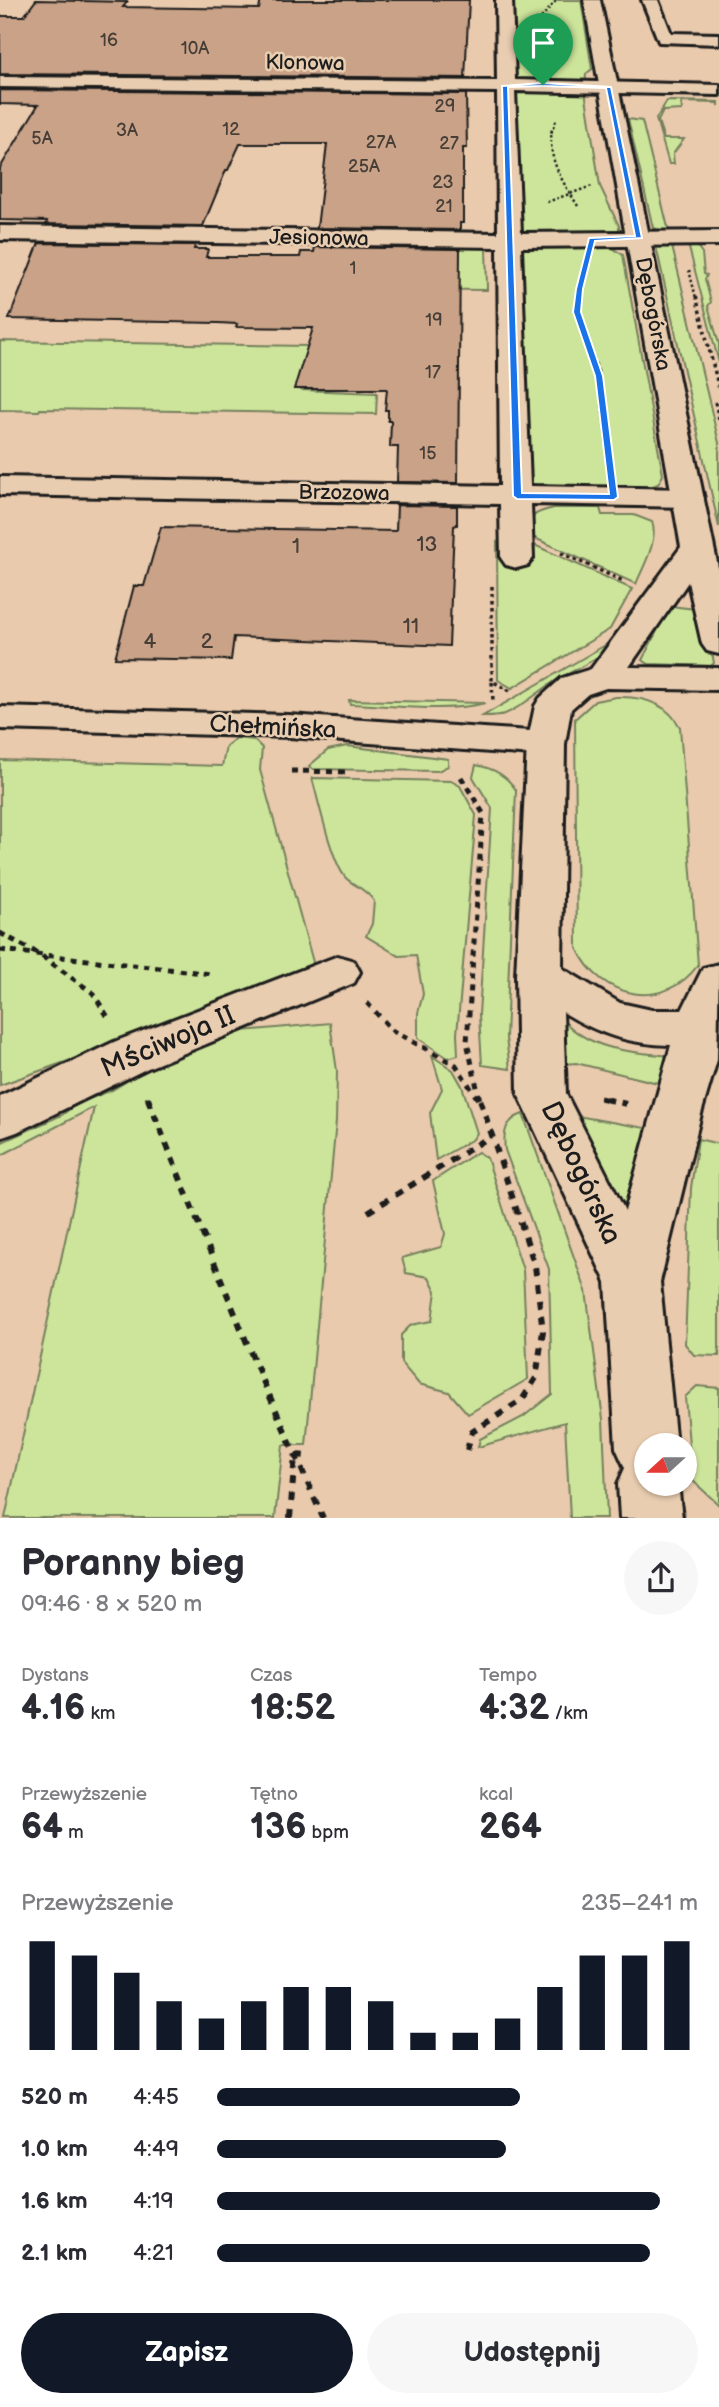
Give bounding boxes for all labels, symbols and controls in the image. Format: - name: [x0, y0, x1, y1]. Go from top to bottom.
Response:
- pin: [513, 13, 573, 85]
- icon: arrive: [524, 24, 562, 62]
- house number: 16: [100, 30, 118, 51]
- house number: 10A: [181, 38, 209, 59]
- street label: Klonowa: [265, 50, 345, 76]
- house number: 29: [434, 96, 456, 117]
- house number: 12: [222, 119, 240, 140]
- house number: 3A: [116, 120, 138, 141]
- house number: 5A: [31, 128, 53, 149]
- house number: 27A: [366, 132, 396, 153]
- house number: 27: [439, 133, 459, 154]
- house number: 25A: [348, 156, 380, 177]
- house number: 23: [432, 172, 454, 193]
- house number: 21: [435, 196, 453, 217]
- street label: Jesionowa: [269, 225, 369, 251]
- street label: Dębogórska: [630, 255, 676, 373]
- house number: 1: [350, 258, 356, 279]
- house number: 19: [425, 310, 443, 331]
- house number: 17: [425, 362, 441, 383]
- house number: 15: [419, 443, 437, 464]
- street label: Brzozowa: [298, 480, 390, 506]
- house number: 13: [416, 532, 438, 557]
- house number: 1: [292, 534, 300, 559]
- house number: 11: [403, 614, 419, 639]
- house number: 4: [144, 629, 157, 654]
- house number: 2: [201, 629, 214, 654]
- street label: Chełmińska: [209, 709, 337, 745]
- street label: Mściwoja II: [96, 999, 240, 1085]
- street label: Dębogórska: [534, 1096, 628, 1250]
- north arrow: [634, 1433, 696, 1496]
- map controls: [634, 1433, 697, 1496]
- text: Poranny bieg: [21, 1541, 245, 1586]
- button: share: [624, 1541, 698, 1615]
- text: 09:46 · 8 × 520 m: [21, 1590, 202, 1618]
- text: Dystans: [21, 1664, 89, 1687]
- text: Czas: [250, 1664, 293, 1687]
- text: Tempo: [479, 1664, 537, 1687]
- text: 4.16: [21, 1687, 85, 1730]
- text: 18:52: [250, 1687, 335, 1730]
- text: 4:32: [479, 1687, 549, 1730]
- text: km: [85, 1702, 115, 1725]
- text: /km: [549, 1702, 588, 1725]
- text: Przewyższenie: [21, 1783, 147, 1806]
- text: Tętno: [250, 1783, 298, 1806]
- text: kcal: [479, 1783, 513, 1806]
- text: 64: [21, 1806, 63, 1849]
- text: 136: [250, 1806, 306, 1849]
- text: 264: [479, 1806, 542, 1849]
- text: m: [63, 1821, 84, 1844]
- text: bpm: [306, 1821, 349, 1844]
- text: Przewyższenie: [21, 1889, 174, 1917]
- text: 235–241 m: [581, 1889, 698, 1917]
- text: 520 m: [21, 2083, 88, 2111]
- text: 4:45: [133, 2083, 179, 2111]
- text: 1.0 km: [21, 2135, 88, 2163]
- text: 4:49: [133, 2135, 179, 2163]
- text: 1.6 km: [21, 2187, 88, 2215]
- text: 4:19: [133, 2187, 174, 2215]
- text: 2.1 km: [21, 2239, 87, 2267]
- text: 4:21: [133, 2239, 174, 2267]
- button: Zapisz: [21, 2313, 353, 2393]
- button: Udostępnij: [367, 2313, 698, 2393]

